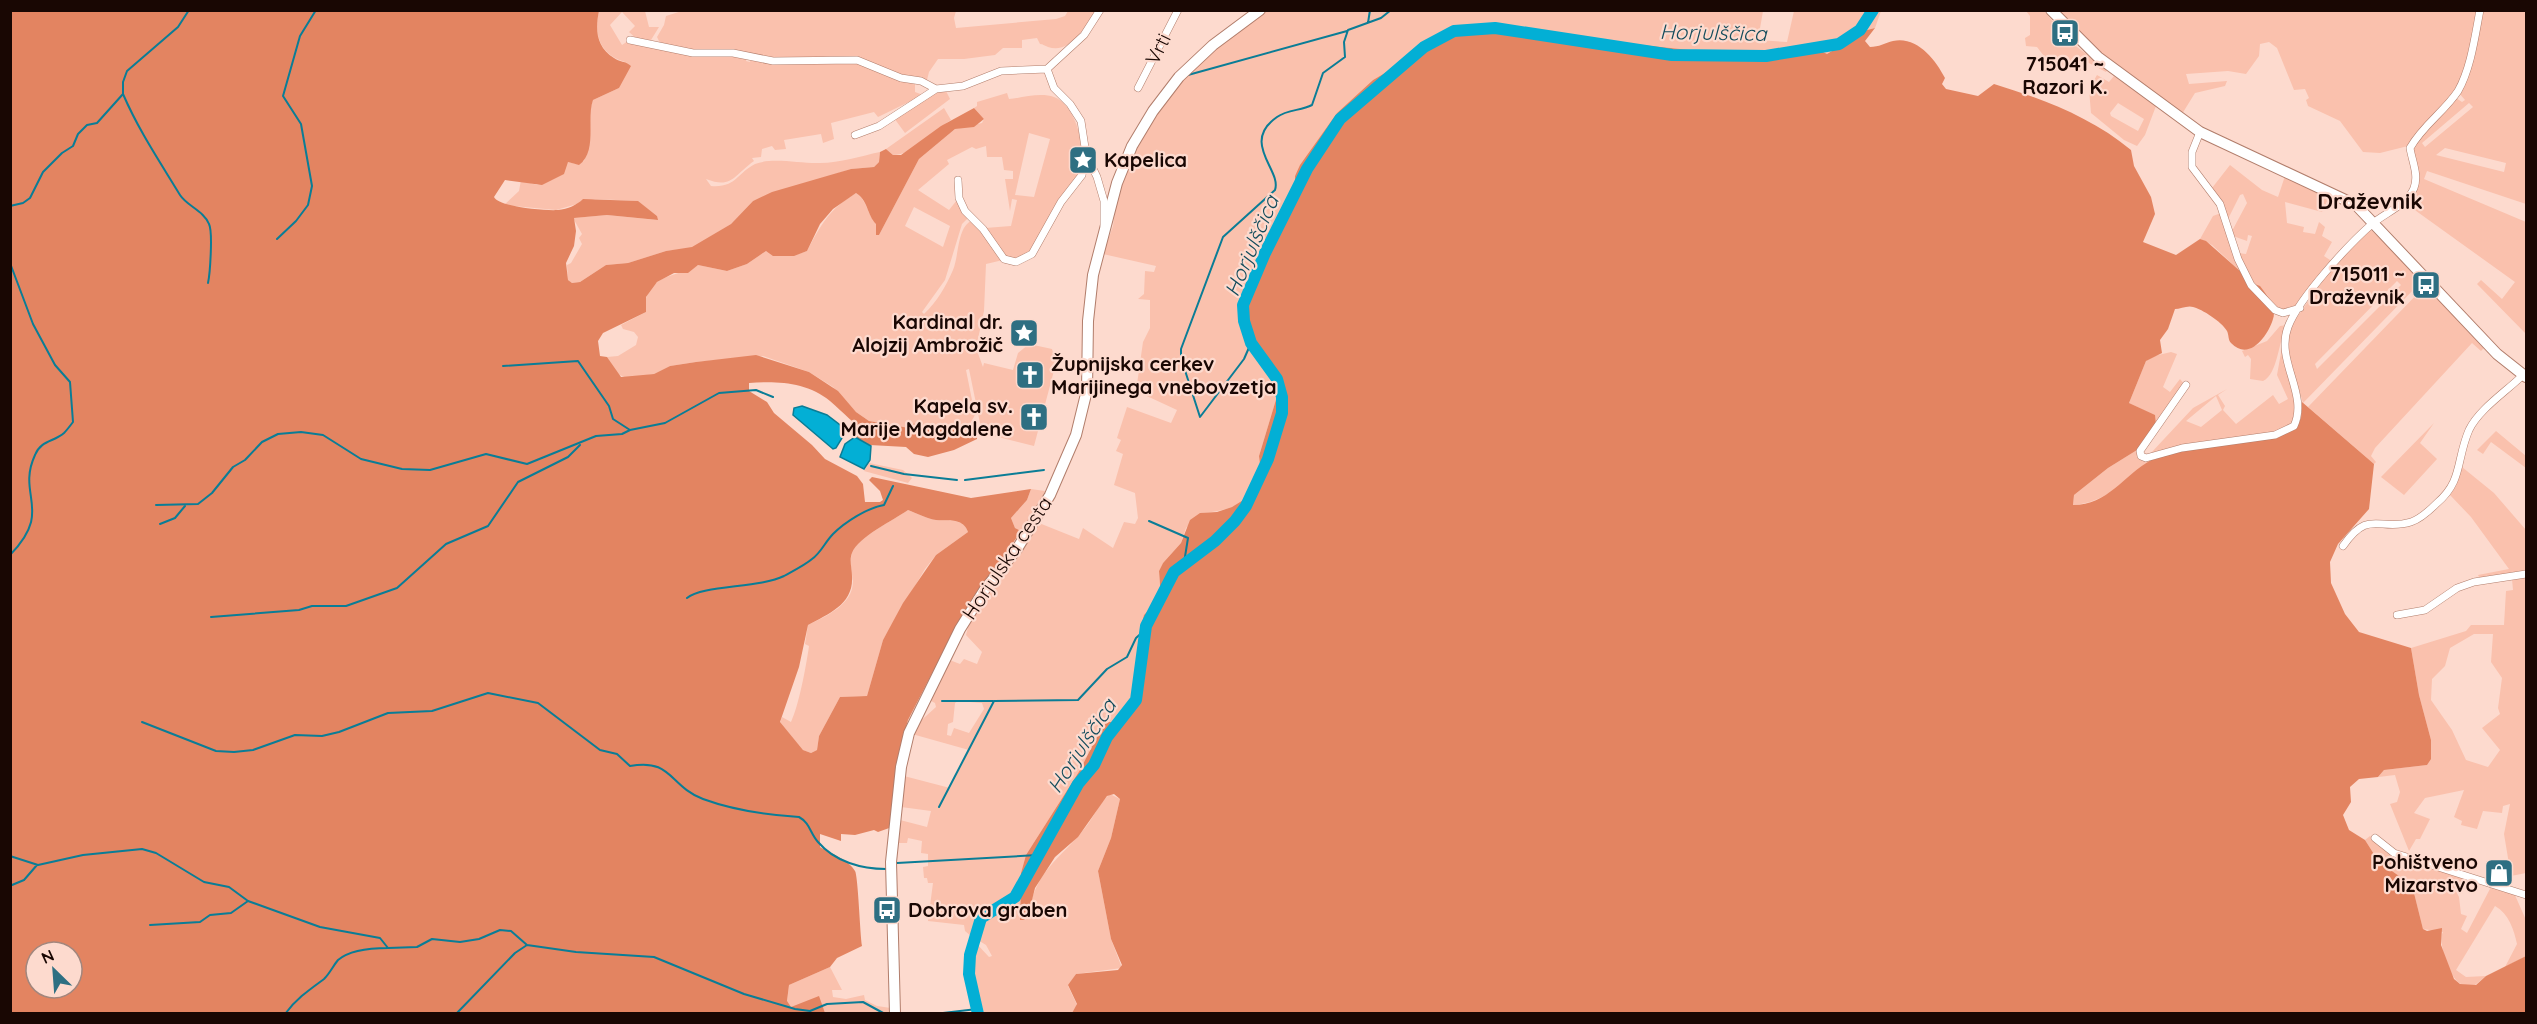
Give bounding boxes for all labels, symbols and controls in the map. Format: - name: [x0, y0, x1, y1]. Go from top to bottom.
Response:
- bus stop icon: 715041 ~ Razori K.: [2049, 17, 2081, 49]
- water label: Horjulščica: [1659, 18, 1768, 46]
- street label: Vrti: [1139, 29, 1176, 69]
- place label: 715041 ~ Razori K.: [2022, 51, 2108, 99]
- place icon: Kapelica: [1067, 144, 1099, 176]
- place label: Kapelica: [1104, 147, 1187, 172]
- district label: Draževnik: [2317, 187, 2423, 215]
- water label: Horjulščica: [1218, 190, 1284, 300]
- place label: 715011 ~ Draževnik: [2309, 261, 2405, 309]
- bus stop icon: 715011 ~ Draževnik: [2410, 269, 2442, 301]
- place label: Kardinal dr. Alojzij Ambrožič: [852, 309, 1003, 357]
- place icon: Kardinal dr. Alojzij Ambrožič: [1008, 317, 1040, 349]
- place label: Župnijska cerkev Marijinega vnebovzetja: [1051, 351, 1277, 399]
- church icon: Župnijska cerkev Marijinega vnebovzetja: [1014, 359, 1046, 391]
- place label: Kapela sv. Marije Magdalene: [841, 393, 1013, 441]
- church icon: Kapela sv. Marije Magdalene: [1018, 401, 1050, 433]
- street label: Horjulska cesta: [956, 491, 1057, 624]
- water label: Horjulščica: [1041, 692, 1122, 797]
- place label: Pohištveno Mizarstvo: [2372, 849, 2478, 897]
- shop icon: Pohištveno Mizarstvo: [2483, 857, 2515, 889]
- bus stop icon: Dobrova graben: [871, 894, 903, 926]
- place label: Dobrova graben: [908, 897, 1068, 922]
- north arrow: [24, 940, 84, 1000]
- text: N: [38, 945, 57, 968]

